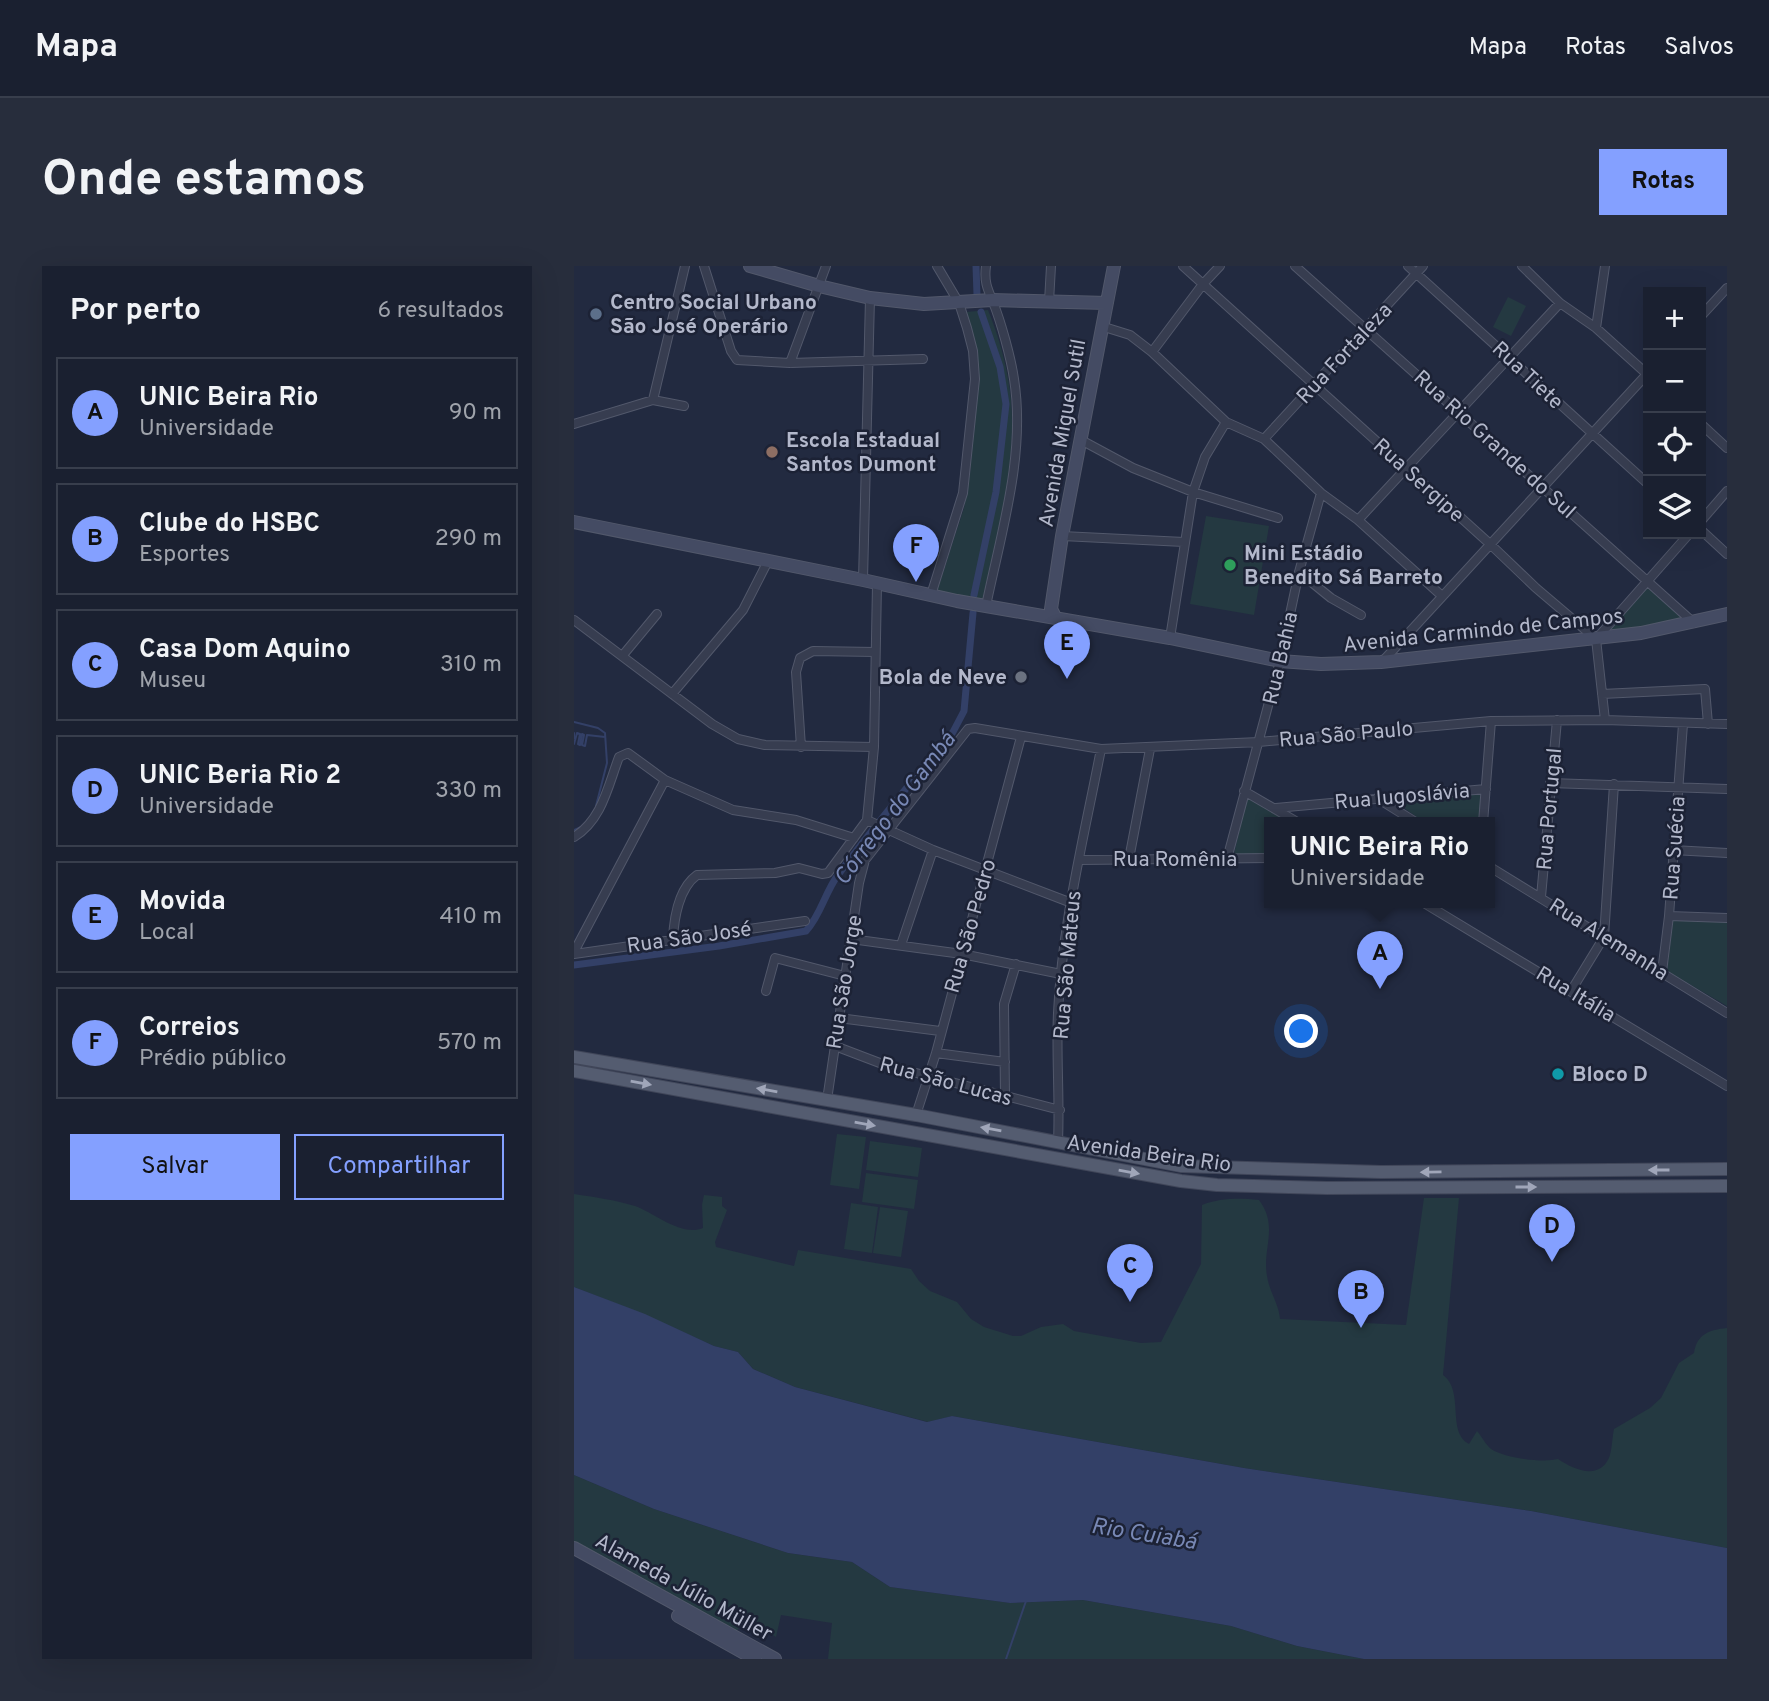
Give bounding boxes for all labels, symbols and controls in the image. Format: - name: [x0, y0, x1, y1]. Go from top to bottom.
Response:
- text: Mapa: [35, 27, 118, 69]
- text: Mapa: [1469, 33, 1527, 63]
- text: Rotas: [1565, 33, 1626, 63]
- text: Salvos: [1664, 33, 1734, 63]
- button: Rotas: [1599, 149, 1727, 215]
- text: Onde estamos: [42, 151, 366, 213]
- map controls: [1643, 287, 1706, 539]
- button: +: [1643, 287, 1706, 350]
- place label: Centro Social Urbano São José Operário: [610, 290, 817, 341]
- text: Por perto: [70, 293, 201, 330]
- text: 6 resultados: [378, 297, 504, 326]
- street label: Rua Fortaleza: [1291, 298, 1399, 410]
- marker: Centro Social Urbano São José Operário: [588, 306, 604, 322]
- street label: Rua Tiete: [1485, 336, 1569, 416]
- street label: Avenida Miguel Sutil: [1034, 337, 1093, 529]
- button: −: [1643, 350, 1706, 413]
- street label: Rua Rio Grande do Sul: [1407, 365, 1581, 525]
- text: UNIC Beira Rio: [139, 382, 318, 415]
- text: A: [87, 399, 103, 428]
- text: 90 m: [449, 399, 502, 428]
- button: locate: [1643, 413, 1706, 476]
- text: Universidade: [139, 415, 274, 444]
- place label: Escola Estadual Santos Dumont: [786, 428, 940, 479]
- street label: Rua Sergipe: [1367, 433, 1469, 529]
- marker: Escola Estadual Santos Dumont: [764, 444, 780, 460]
- button: layers: [1643, 476, 1706, 539]
- text: Clube do HSBC: [139, 508, 320, 541]
- pin: F: [893, 524, 939, 582]
- text: B: [87, 525, 103, 554]
- text: 290 m: [435, 525, 502, 554]
- text: Esportes: [139, 541, 230, 570]
- place label: Mini Estádio Benedito Sá Barreto: [1244, 541, 1443, 592]
- marker: Mini Estádio Benedito Sá Barreto: [1222, 557, 1238, 573]
- street label: Avenida Carmindo de Campos: [1342, 603, 1625, 660]
- street label: Rua Bahia: [1258, 609, 1305, 708]
- pin: E: [1044, 621, 1090, 679]
- text: Casa Dom Aquino: [139, 634, 351, 667]
- text: C: [88, 651, 102, 680]
- text: 310 m: [440, 651, 502, 680]
- place label: Bola de Neve: [879, 665, 1007, 692]
- text: Museu: [139, 667, 206, 696]
- marker: Bola de Neve: [1013, 669, 1029, 685]
- street label: Rua São Paulo: [1278, 716, 1414, 755]
- water label: Córrego do Gambá: [829, 725, 965, 892]
- street label: Rua Portugal: [1532, 747, 1569, 871]
- text: UNIC Beria Rio 2: [139, 760, 341, 793]
- text: D: [87, 777, 103, 806]
- text: 330 m: [435, 777, 502, 806]
- street label: Rua Iugoslávia: [1333, 778, 1471, 817]
- text: Universidade: [139, 793, 274, 822]
- street label: Rua Suécia: [1658, 795, 1693, 901]
- popup: [1264, 817, 1495, 908]
- text: UNIC Beira Rio: [1290, 832, 1469, 865]
- street label: Rua Romênia: [1113, 847, 1237, 874]
- street label: Rua São Pedro: [939, 856, 1003, 996]
- text: Universidade: [1290, 865, 1425, 894]
- text: Movida: [139, 886, 226, 919]
- street label: Rua São Mateus: [1049, 889, 1088, 1041]
- street label: Rua Alemanha: [1543, 893, 1673, 988]
- text: E: [88, 903, 102, 932]
- text: 410 m: [439, 903, 502, 932]
- street label: Rua São Jorge: [822, 913, 869, 1051]
- street label: Rua São José: [625, 916, 753, 961]
- text: Local: [139, 919, 194, 948]
- pin: A: [1357, 931, 1403, 989]
- street label: Rua Itália: [1530, 961, 1620, 1030]
- text: Correios: [139, 1012, 240, 1045]
- your location: [1284, 1014, 1318, 1048]
- text: F: [88, 1029, 102, 1058]
- text: 570 m: [437, 1029, 502, 1058]
- text: Prédio público: [139, 1045, 287, 1074]
- street label: Rua São Lucas: [876, 1052, 1015, 1113]
- place label: Bloco D: [1572, 1062, 1648, 1089]
- marker: Bloco D: [1550, 1066, 1566, 1082]
- one-way arrow: [630, 1078, 652, 1089]
- one-way arrow: [756, 1084, 778, 1095]
- one-way arrow: [854, 1119, 876, 1130]
- one-way arrow: [980, 1123, 1002, 1134]
- street label: Avenida Beira Rio: [1065, 1130, 1233, 1179]
- button: Salvar: [70, 1134, 280, 1200]
- button: Compartilhar: [294, 1134, 504, 1200]
- one-way arrow: [1648, 1164, 1670, 1175]
- one-way arrow: [1118, 1166, 1140, 1177]
- one-way arrow: [1420, 1166, 1442, 1177]
- one-way arrow: [1516, 1181, 1538, 1193]
- pin: D: [1529, 1204, 1575, 1262]
- pin: C: [1107, 1244, 1153, 1302]
- pin: B: [1338, 1270, 1384, 1328]
- water label: Rio Cuiabá: [1089, 1513, 1200, 1558]
- street label: Alameda Júlio Müller: [590, 1528, 777, 1648]

